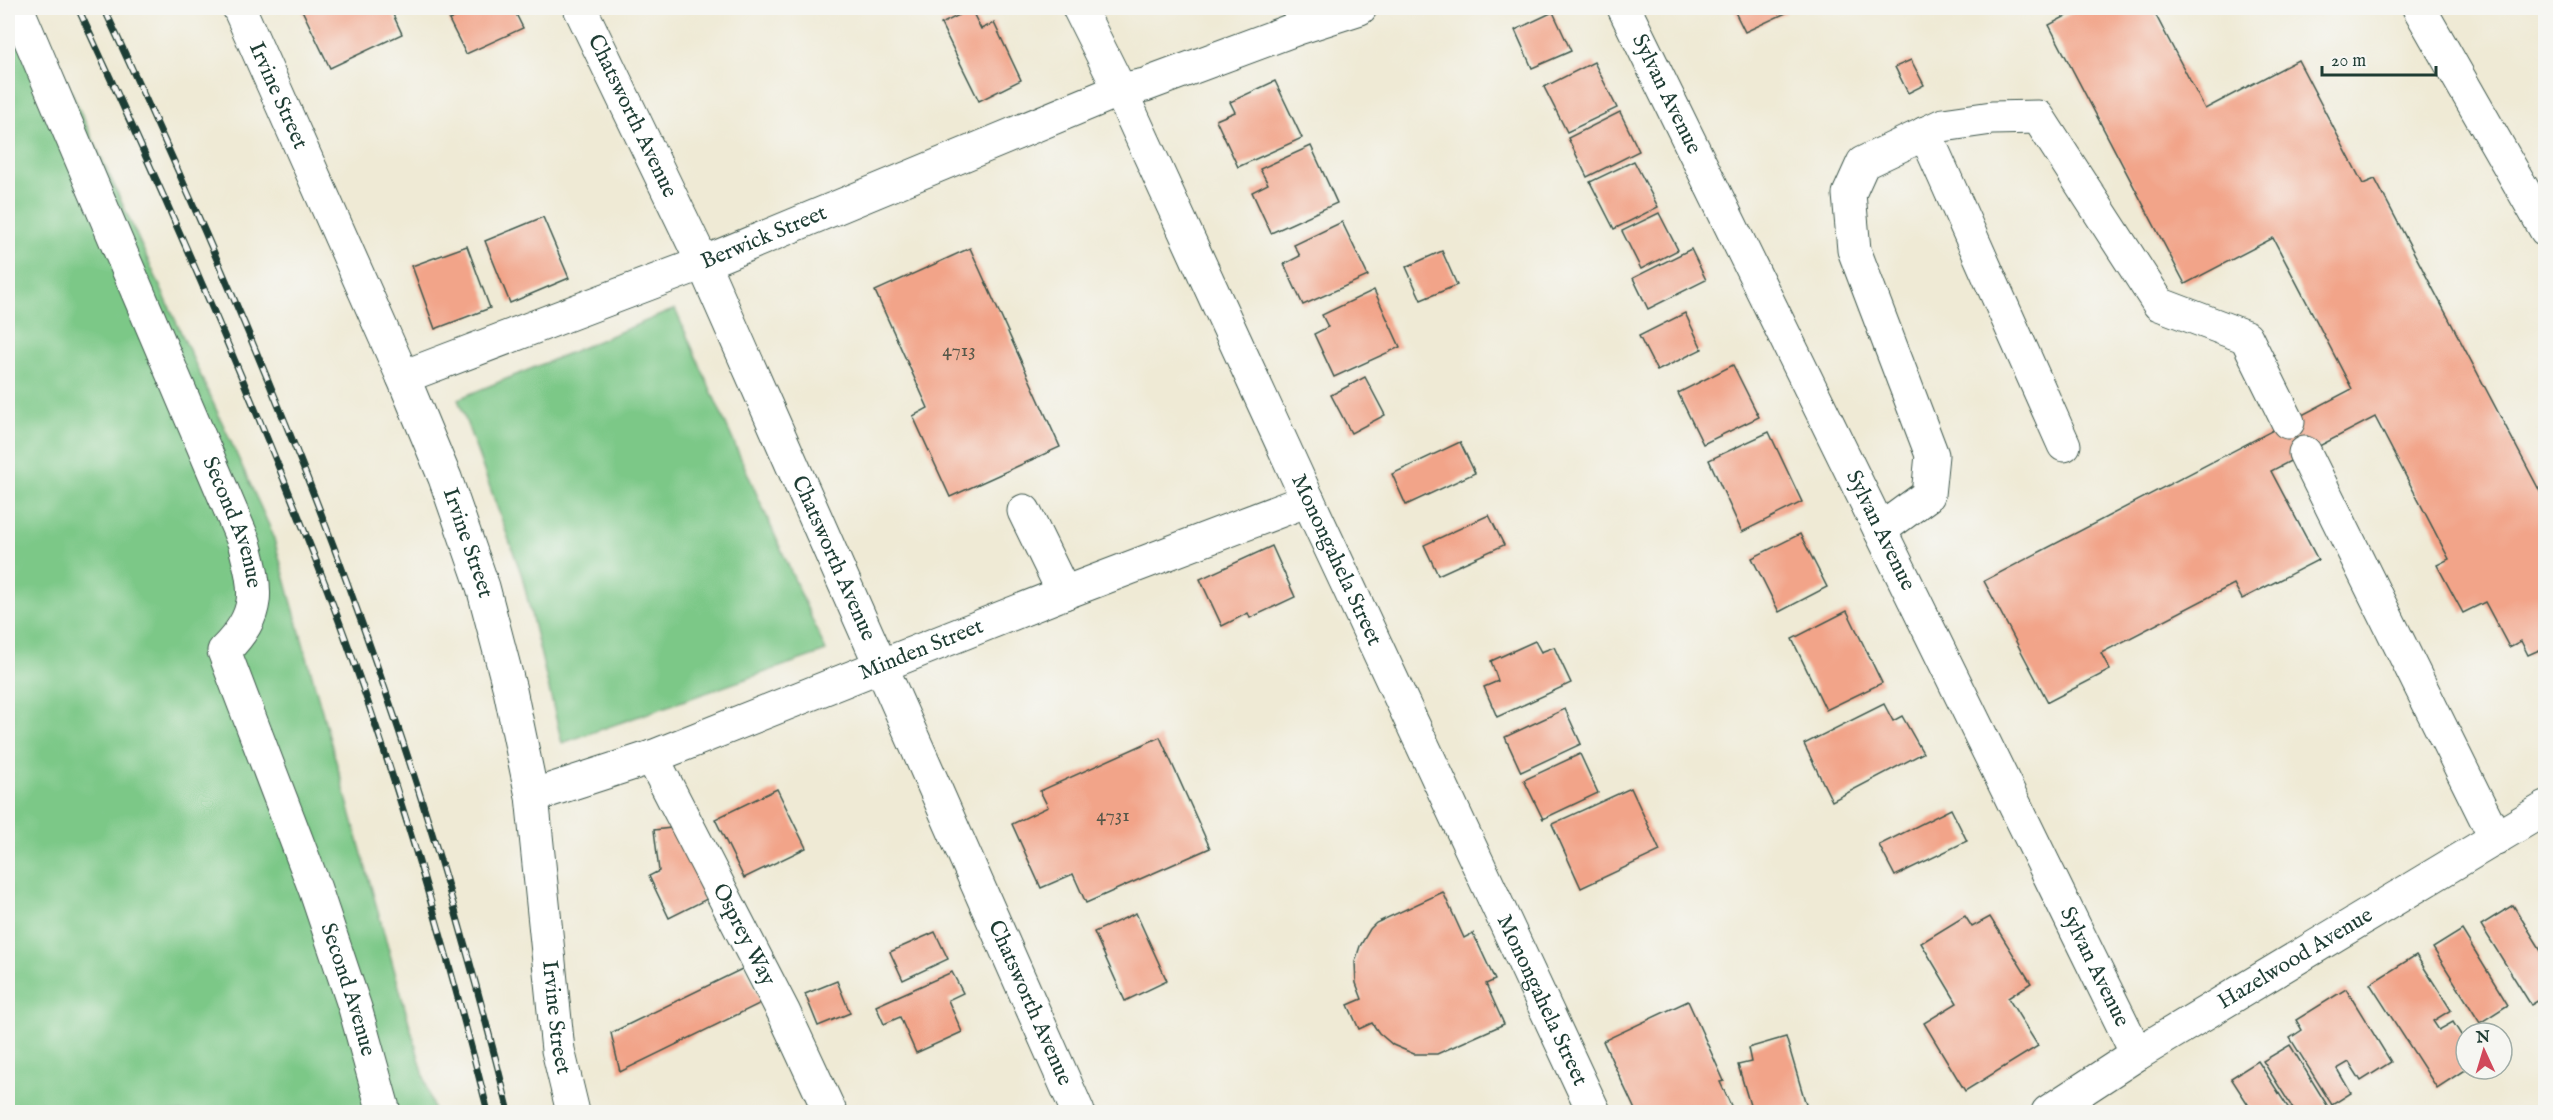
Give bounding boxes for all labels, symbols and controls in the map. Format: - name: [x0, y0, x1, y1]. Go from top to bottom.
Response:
- street label: Sylvan Avenue: [1625, 29, 1708, 159]
- street label: Chatsworth Avenue: [581, 30, 683, 202]
- street label: Irvine Street: [242, 38, 314, 154]
- scale bar: [2322, 39, 2436, 77]
- text: 20 m: [2331, 50, 2366, 73]
- street label: Berwick Street: [697, 199, 832, 276]
- house number: 4713: [942, 338, 976, 363]
- street label: Second Avenue: [195, 452, 267, 590]
- street label: Sylvan Avenue: [1839, 466, 1922, 595]
- street label: Monongahela Street: [1284, 470, 1388, 651]
- street label: Chatsworth Avenue: [785, 471, 882, 645]
- street label: Irvine Street: [436, 484, 499, 601]
- street label: Minden Street: [855, 612, 988, 687]
- house number: 4731: [1096, 803, 1130, 828]
- street label: Osprey Way: [706, 879, 782, 991]
- street label: Hazelwood Avenue: [2213, 901, 2378, 1016]
- street label: Sylvan Avenue: [2053, 902, 2136, 1032]
- street label: Monongahela Street: [1490, 910, 1594, 1091]
- street label: Chatsworth Avenue: [981, 916, 1079, 1090]
- street label: Second Avenue: [313, 920, 382, 1059]
- street label: Irvine Street: [535, 959, 577, 1078]
- north arrow: [2454, 1021, 2514, 1081]
- text: N: [2474, 1028, 2491, 1049]

